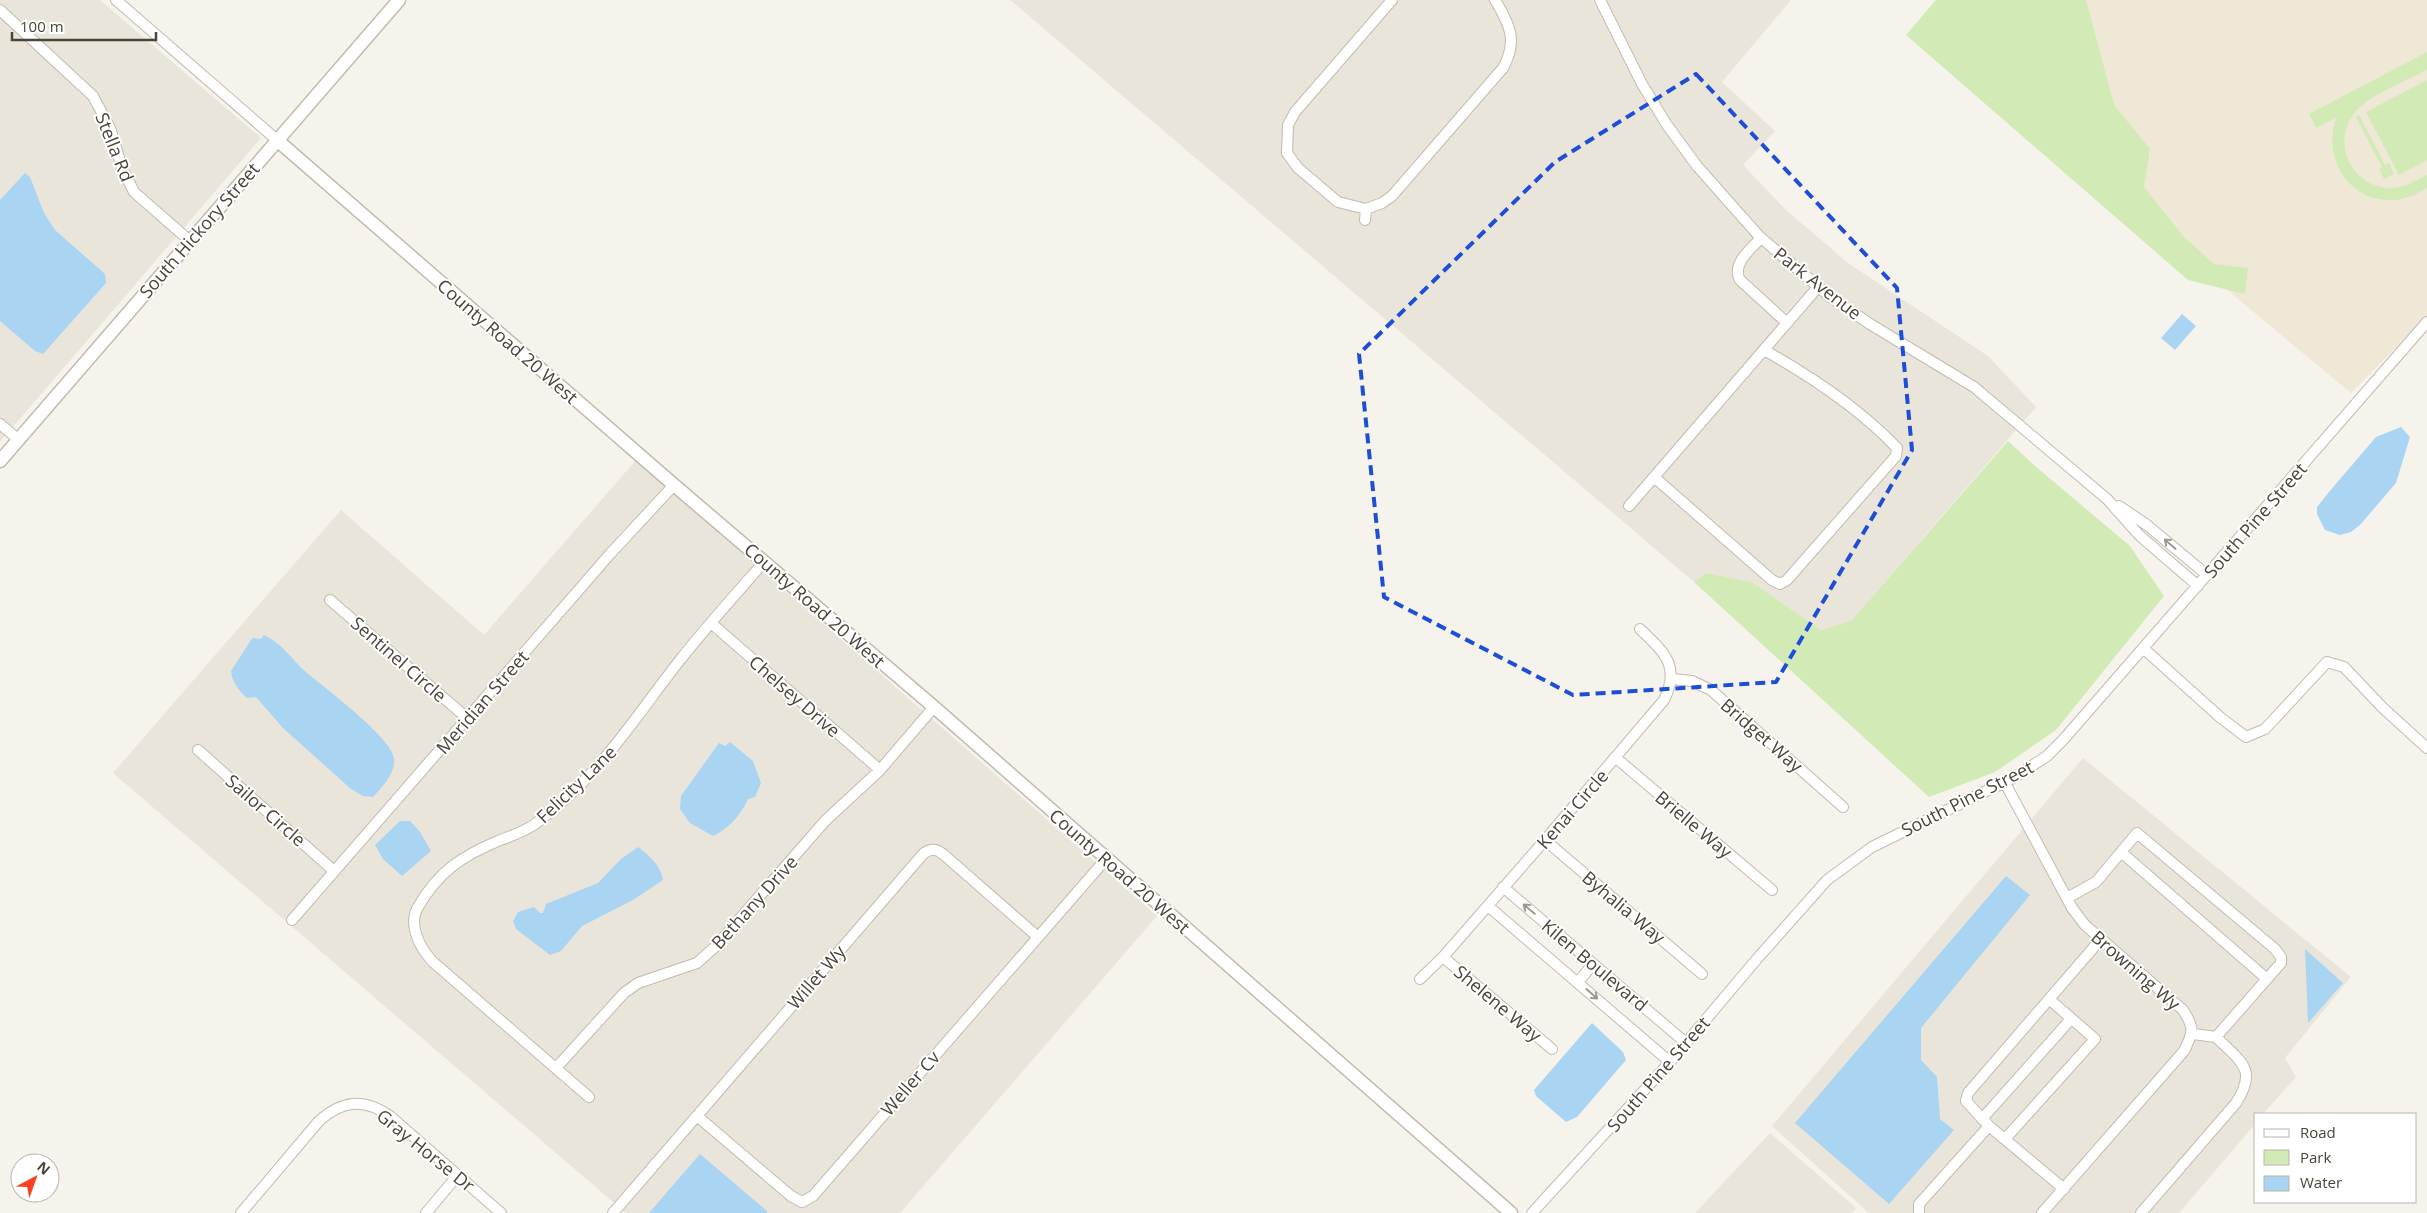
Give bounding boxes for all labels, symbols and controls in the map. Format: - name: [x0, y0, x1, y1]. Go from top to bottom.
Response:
- scale bar: [12, 10, 156, 42]
- text: 100 m: [20, 16, 64, 36]
- street label: Stella Rd: [90, 109, 140, 185]
- street label: South Hickory Street: [134, 157, 264, 303]
- street label: Park Avenue: [1769, 241, 1867, 325]
- street label: County Road 20 West: [433, 273, 583, 409]
- street label: South Pine Street: [2198, 457, 2312, 583]
- street label: County Road 20 West: [740, 537, 890, 673]
- one-way arrow: [2163, 538, 2176, 549]
- street label: Sentinel Circle: [346, 611, 452, 707]
- street label: Meridian Street: [430, 645, 534, 759]
- street label: Chelsey Drive: [744, 650, 846, 742]
- street label: Bridget Way: [1716, 693, 1809, 778]
- street label: Felicity Lane: [531, 740, 621, 828]
- street label: South Pine Street: [1897, 754, 2037, 842]
- street label: Kenai Circle: [1531, 764, 1613, 854]
- street label: Sailor Circle: [221, 769, 311, 851]
- street label: Brielle Way: [1651, 785, 1738, 864]
- street label: County Road 20 West: [1045, 803, 1195, 939]
- street label: Bethany Drive: [706, 850, 802, 954]
- street label: Byhalia Way: [1578, 865, 1671, 949]
- one-way arrow: [1523, 904, 1536, 915]
- street label: Kilen Boulevard: [1537, 914, 1653, 1016]
- street label: Browning Wy: [2086, 925, 2186, 1016]
- street label: Willet Wy: [782, 939, 851, 1014]
- street label: Shelene Way: [1449, 959, 1547, 1047]
- one-way arrow: [1585, 989, 1598, 1000]
- street label: South Pine Street: [1601, 1011, 1715, 1137]
- street label: Weller Cv: [875, 1046, 945, 1120]
- street label: Gray Horse Dr: [372, 1103, 480, 1197]
- legend: [2254, 1113, 2417, 1203]
- text: Road: [2300, 1122, 2336, 1142]
- text: Park: [2300, 1147, 2331, 1167]
- north arrow: [10, 1153, 60, 1203]
- text: N: [33, 1157, 54, 1179]
- text: Water: [2300, 1172, 2342, 1192]

